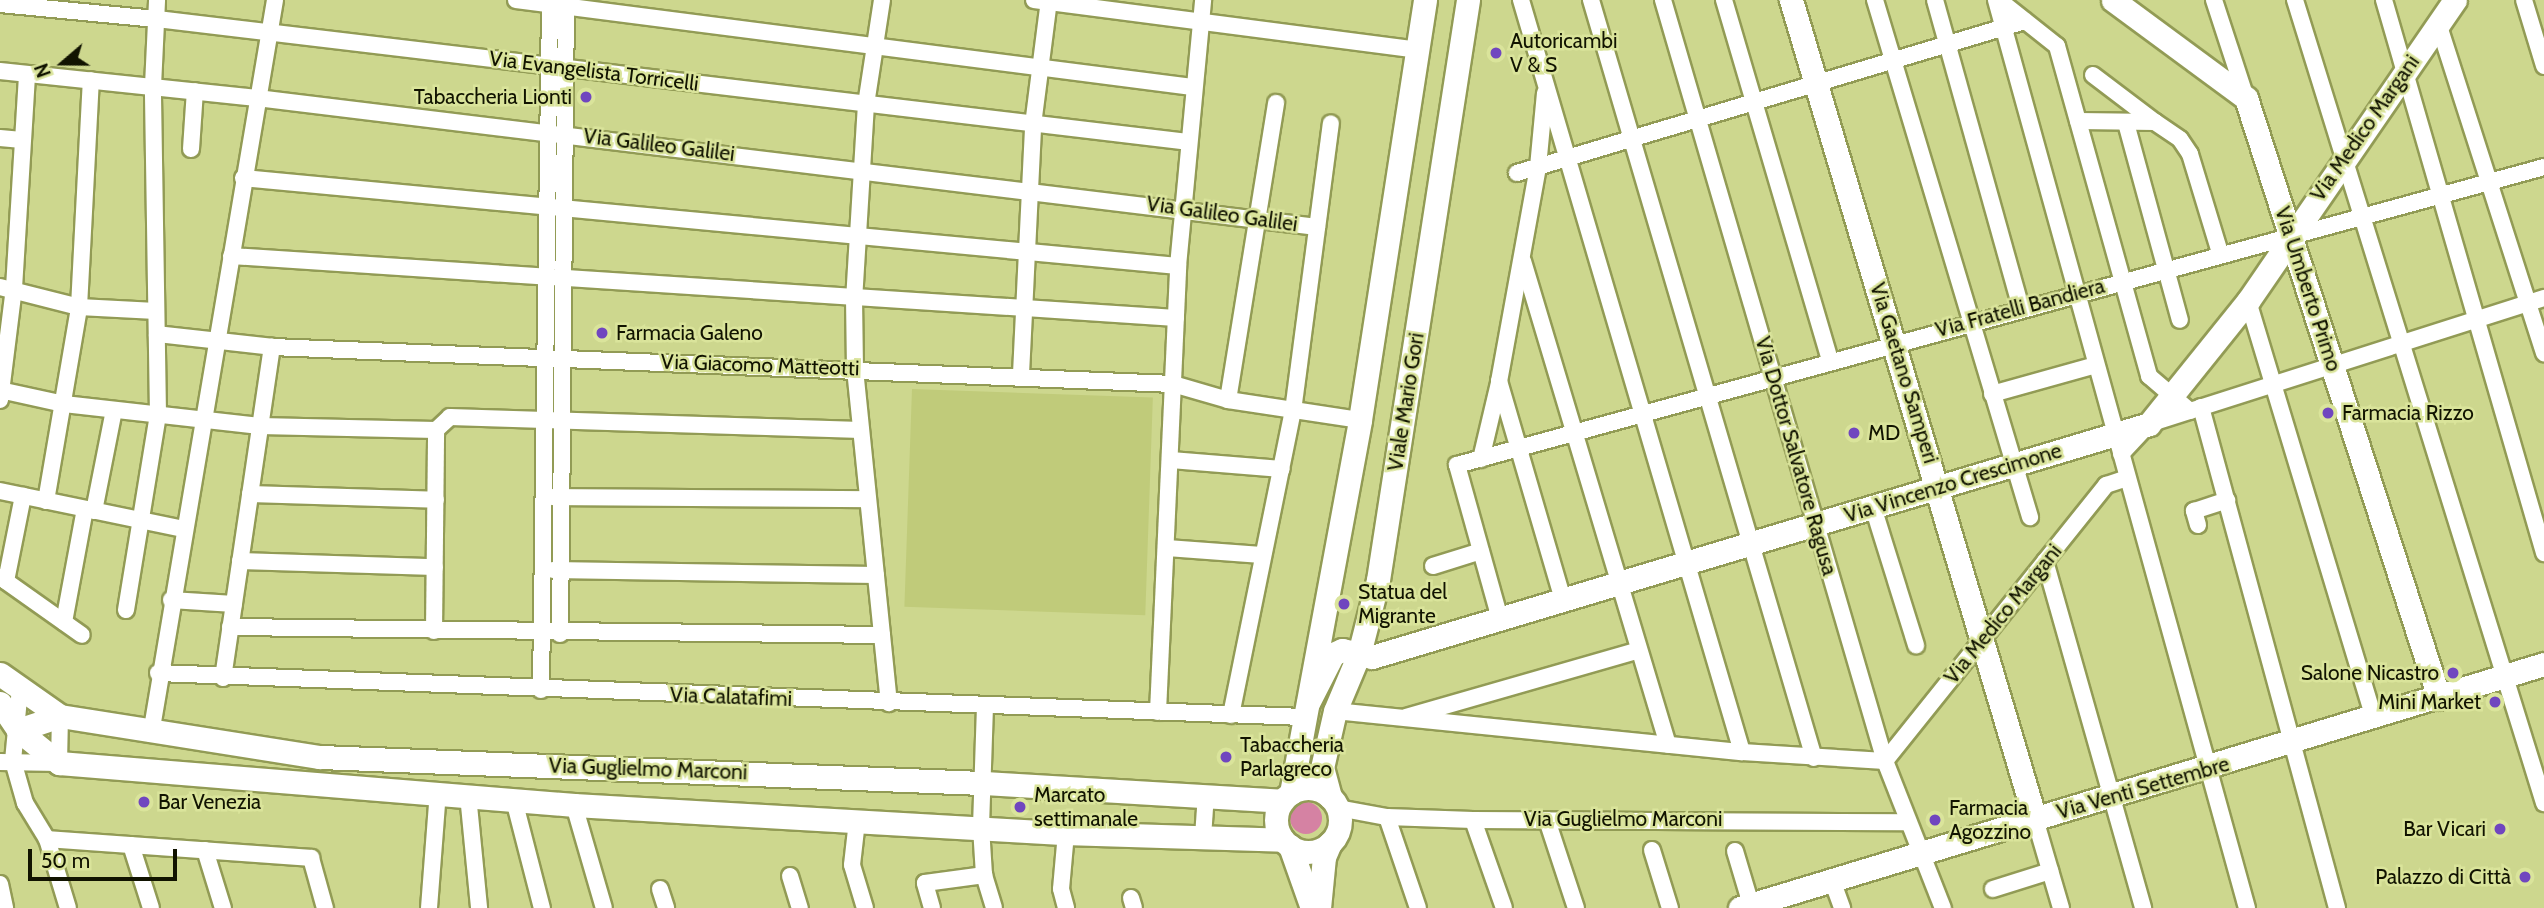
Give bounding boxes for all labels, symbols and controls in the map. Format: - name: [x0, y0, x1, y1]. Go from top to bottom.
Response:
- north arrow: [28, 28, 98, 98]
- place label: Autoricambi V & S: [1510, 28, 1617, 78]
- marker: Autoricambi V & S: [1488, 45, 1504, 61]
- street label: Via Evangelista Torricelli: [488, 46, 700, 96]
- street label: Via Medico Margani: [2305, 50, 2425, 206]
- text: N: [30, 60, 56, 81]
- place label: Tabaccheria Lionti: [414, 84, 572, 110]
- marker: Tabaccheria Lionti: [578, 89, 594, 105]
- street label: Via Galileo Galilei: [582, 123, 736, 167]
- street label: Via Galileo Galilei: [1145, 191, 1299, 237]
- street label: Via Umberto Primo: [2270, 204, 2346, 374]
- street label: Via Fratelli Bandiera: [1933, 273, 2107, 343]
- street label: Via Gaetano Samperi: [1865, 280, 1943, 466]
- place label: Farmacia Galeno: [616, 320, 763, 346]
- marker: Farmacia Galeno: [594, 325, 610, 341]
- street label: Viale Mario Gori: [1383, 331, 1429, 473]
- street label: Via Dottor Salvatore Ragusa: [1750, 334, 1842, 578]
- street label: Via Giacomo Matteotti: [660, 349, 860, 381]
- place label: Farmacia Rizzo: [2342, 400, 2474, 426]
- marker: Farmacia Rizzo: [2320, 405, 2336, 421]
- place label: MD: [1868, 420, 1900, 446]
- marker: MD: [1846, 425, 1862, 441]
- street label: Via Vincenzo Crescimone: [1841, 438, 2065, 528]
- street label: Via Medico Margani: [1939, 539, 2067, 689]
- place label: Statua del Migrante: [1358, 579, 1447, 629]
- marker: Statua del Migrante: [1336, 596, 1352, 612]
- place label: Salone Nicastro: [2301, 660, 2439, 686]
- marker: Salone Nicastro: [2445, 665, 2461, 681]
- street label: Via Calatafimi: [670, 682, 792, 712]
- place label: Mini Market: [2378, 689, 2481, 715]
- marker: Mini Market: [2487, 694, 2503, 710]
- place label: Tabaccheria Parlagreco: [1240, 732, 1344, 782]
- marker: Tabaccheria Parlagreco: [1218, 749, 1234, 765]
- street label: Via Venti Settembre: [2054, 751, 2232, 825]
- street label: Via Guglielmo Marconi: [548, 753, 748, 785]
- place label: Marcato settimanale: [1034, 782, 1138, 832]
- place label: Bar Venezia: [158, 789, 261, 815]
- marker: Bar Venezia: [136, 794, 152, 810]
- place label: Farmacia Agozzino: [1949, 795, 2031, 845]
- marker: Marcato settimanale: [1012, 799, 1028, 815]
- street label: Via Guglielmo Marconi: [1524, 806, 1722, 832]
- marker: Farmacia Agozzino: [1927, 812, 1943, 828]
- place label: Bar Vicari: [2403, 816, 2486, 842]
- marker: Bar Vicari: [2492, 821, 2508, 837]
- scale bar: [32, 834, 180, 878]
- text: 50 m: [41, 848, 90, 873]
- place label: Palazzo di Città: [2375, 864, 2511, 890]
- marker: Palazzo di Città: [2517, 869, 2533, 885]

